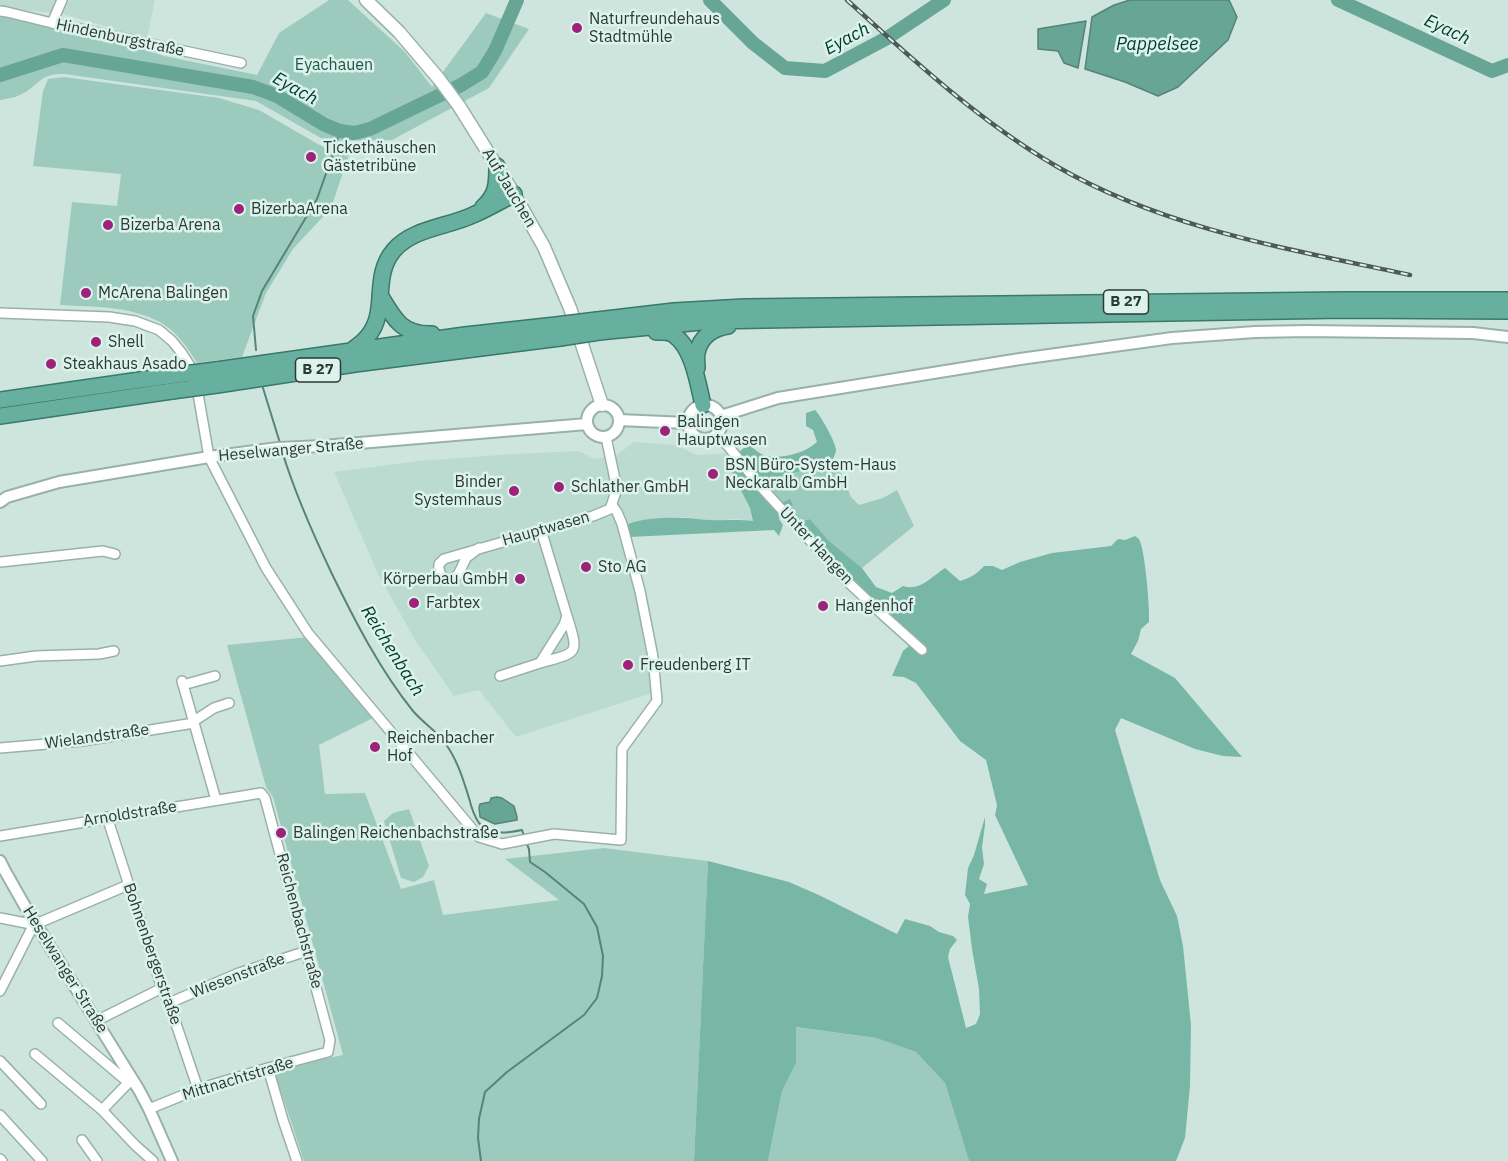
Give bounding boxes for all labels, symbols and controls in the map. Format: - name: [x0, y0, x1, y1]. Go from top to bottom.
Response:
- place label: Naturfreundehaus Stadtmühle: [589, 9, 720, 47]
- water label: Eyach: [1421, 10, 1473, 50]
- street label: Hindenburgstraße: [54, 15, 186, 61]
- water label: Eyach: [821, 18, 873, 60]
- marker: Naturfreundehaus Stadtmühle: [570, 21, 584, 35]
- water label: Pappelsee: [1116, 34, 1198, 56]
- park label: Eyachauen: [295, 55, 373, 75]
- water label: Eyach: [269, 68, 321, 110]
- place label: Tickethäuschen Gästetribüne: [323, 138, 436, 176]
- street label: Auf Jauchen: [478, 145, 540, 231]
- marker: Tickethäuschen Gästetribüne: [304, 150, 318, 164]
- place label: BizerbaArena: [251, 199, 348, 219]
- marker: BizerbaArena: [232, 202, 246, 216]
- place label: Bizerba Arena: [120, 215, 220, 235]
- marker: Bizerba Arena: [101, 218, 115, 232]
- place label: McArena Balingen: [98, 283, 228, 303]
- marker: McArena Balingen: [79, 286, 93, 300]
- road number: B 27: [1104, 290, 1148, 314]
- place label: Shell: [108, 332, 144, 352]
- marker: Shell: [89, 335, 103, 349]
- place label: Steakhaus Asado: [63, 354, 187, 374]
- marker: Steakhaus Asado: [44, 357, 58, 371]
- road number: B 27: [296, 358, 340, 382]
- place label: Balingen Hauptwasen: [677, 412, 767, 450]
- marker: Balingen Hauptwasen: [658, 424, 672, 438]
- street label: Heselwanger Straße: [218, 434, 364, 466]
- place label: BSN Büro-System-Haus Neckaralb GmbH: [725, 455, 897, 493]
- marker: BSN Büro-System-Haus Neckaralb GmbH: [706, 467, 720, 481]
- place label: Binder Systemhaus: [414, 472, 502, 510]
- place label: Schlather GmbH: [571, 477, 689, 497]
- marker: Schlather GmbH: [552, 480, 566, 494]
- marker: Binder Systemhaus: [507, 484, 521, 498]
- street label: Unter Hangen: [775, 503, 857, 589]
- street label: Hauptwasen: [500, 507, 592, 551]
- place label: Sto AG: [598, 557, 647, 577]
- marker: Sto AG: [579, 560, 593, 574]
- place label: Körperbau GmbH: [383, 569, 508, 589]
- marker: Körperbau GmbH: [513, 572, 527, 586]
- place label: Farbtex: [426, 593, 480, 613]
- marker: Farbtex: [407, 596, 421, 610]
- place label: Hangenhof: [835, 596, 913, 616]
- marker: Hangenhof: [816, 599, 830, 613]
- water label: Reichenbach: [356, 602, 428, 700]
- place label: Freudenberg IT: [640, 655, 751, 675]
- marker: Freudenberg IT: [621, 658, 635, 672]
- street label: Wielandstraße: [44, 720, 150, 754]
- place label: Reichenbacher Hof: [387, 728, 494, 766]
- marker: Reichenbacher Hof: [368, 740, 382, 754]
- street label: Arnoldstraße: [82, 797, 178, 831]
- place label: Balingen Reichenbachstraße: [293, 823, 499, 843]
- marker: Balingen Reichenbachstraße: [274, 826, 288, 840]
- street label: Reichenbachstraße: [272, 851, 326, 991]
- street label: Bohnenbergerstraße: [119, 881, 185, 1027]
- street label: Heselwanger Straße: [18, 903, 112, 1037]
- street label: Wiesenstraße: [188, 949, 288, 1003]
- street label: Mittnachtstraße: [180, 1053, 296, 1105]

